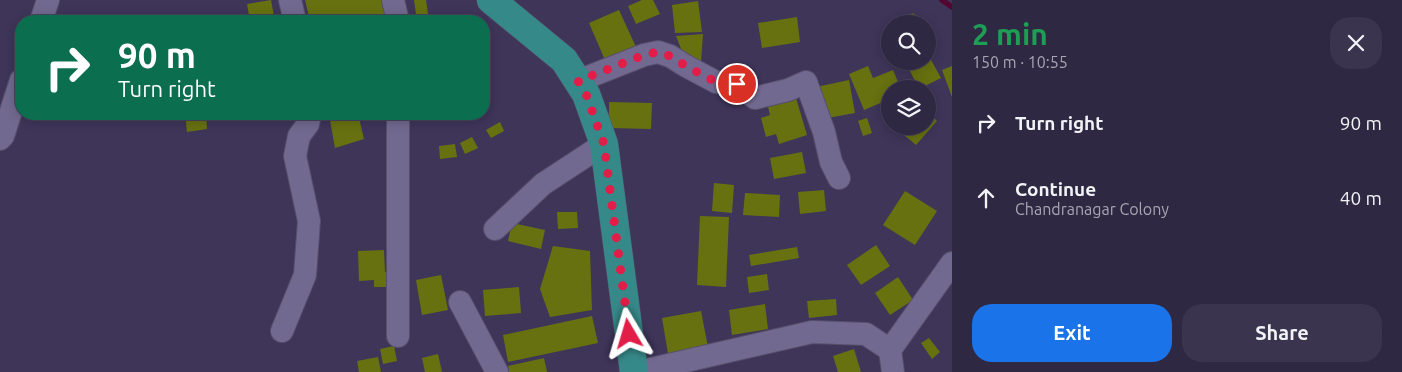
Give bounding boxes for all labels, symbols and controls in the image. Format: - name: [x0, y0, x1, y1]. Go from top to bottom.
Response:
- map controls: [881, 15, 936, 135]
- button: search: [881, 15, 936, 70]
- text: 2 min: [972, 17, 1048, 51]
- button: close: [1330, 17, 1382, 69]
- icon: right: [35, 35, 100, 100]
- text: 90 m: [118, 35, 196, 75]
- text: 150 m · 10:55: [972, 53, 1068, 71]
- pin: [716, 63, 758, 105]
- icon: arrive: [723, 70, 751, 98]
- text: Turn right: [118, 76, 216, 101]
- button: layers: [881, 80, 936, 135]
- icon: right: [972, 109, 1000, 137]
- text: Turn right: [1015, 112, 1103, 134]
- text: 90 m: [1340, 112, 1382, 134]
- text: Continue: [1015, 178, 1096, 200]
- icon: ahead: [972, 184, 1000, 212]
- text: 40 m: [1340, 187, 1382, 209]
- text: Chandranagar Colony: [1015, 200, 1169, 218]
- button: Exit: [972, 304, 1172, 362]
- button: Share: [1182, 304, 1382, 362]
- position arrow: [602, 307, 654, 359]

